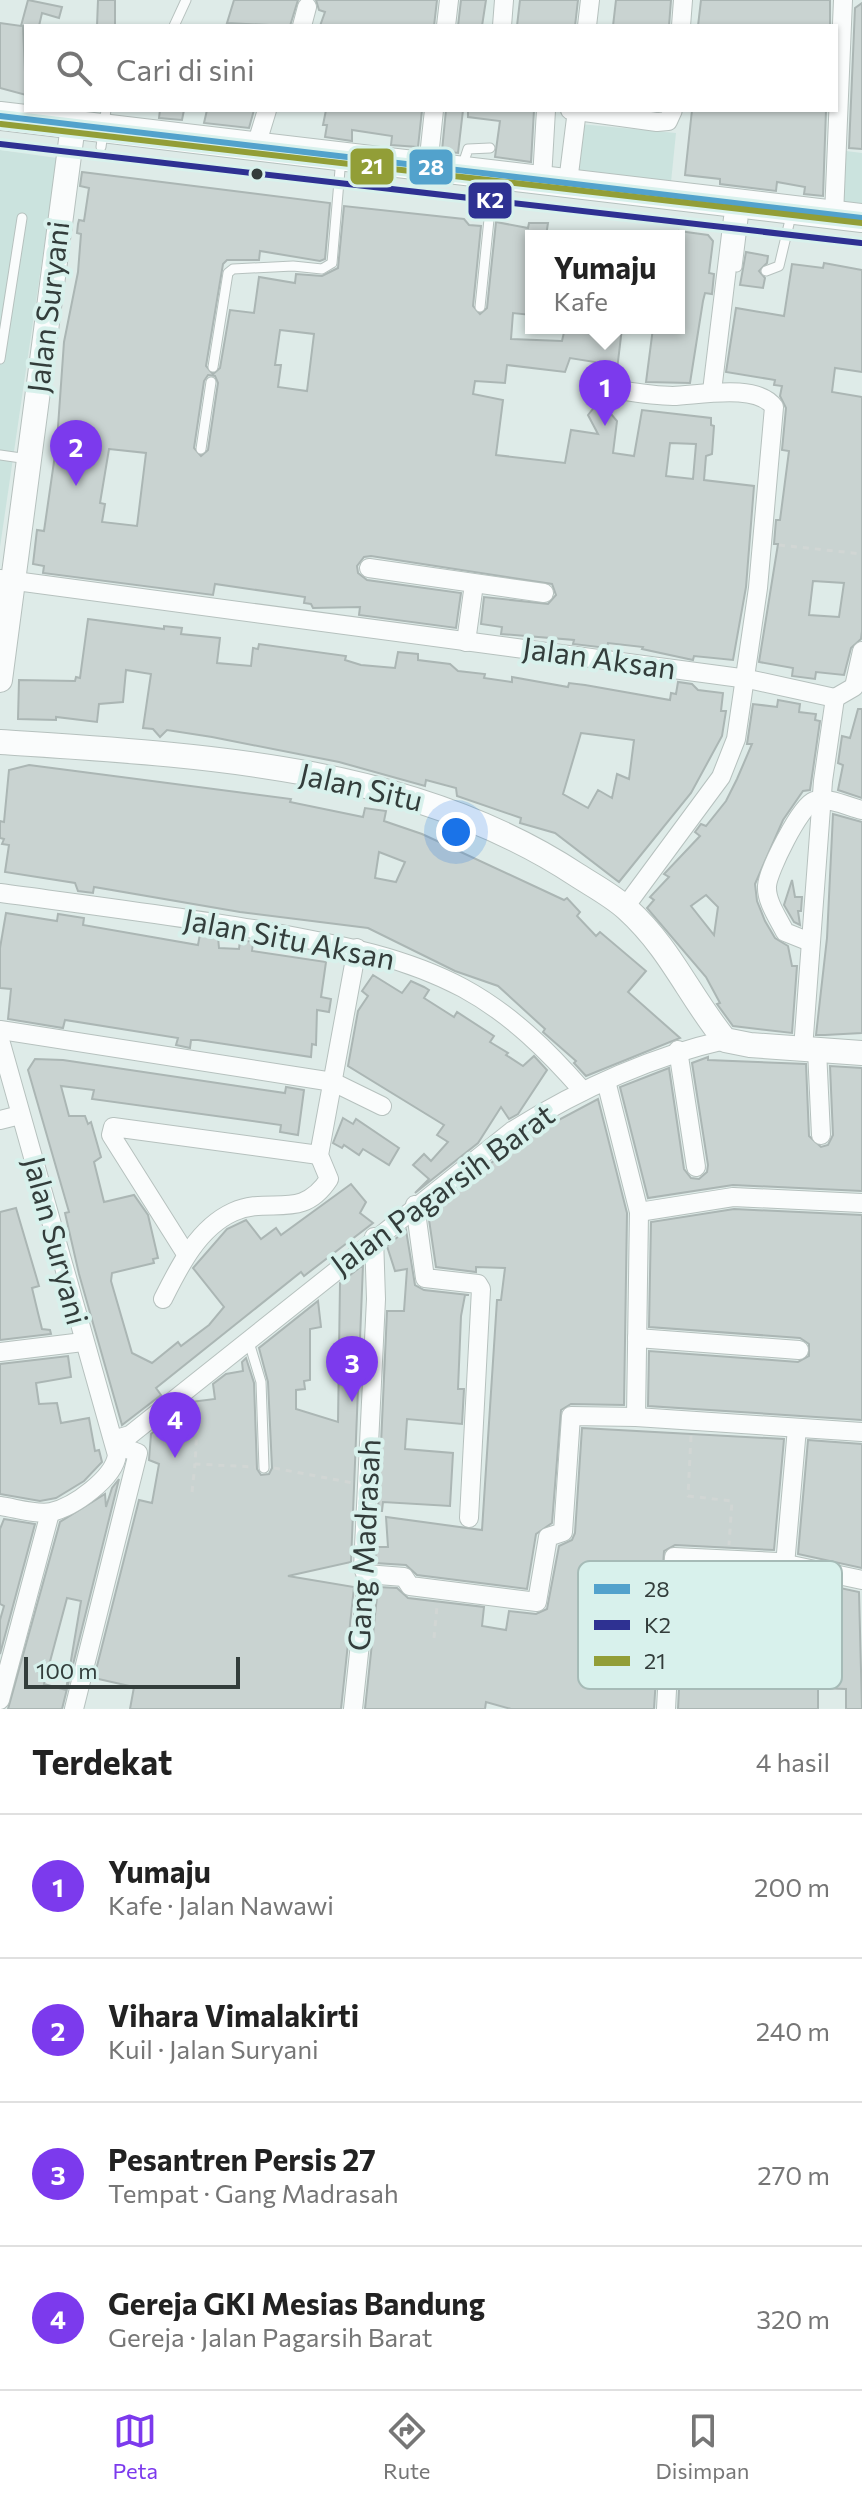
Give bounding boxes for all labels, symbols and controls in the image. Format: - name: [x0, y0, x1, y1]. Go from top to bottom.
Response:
- search box: [24, 24, 838, 112]
- icon: search: [52, 46, 96, 90]
- text: Cari di sini: [116, 50, 255, 87]
- line badge: 21: [349, 147, 395, 186]
- line badge: 28: [408, 148, 454, 186]
- text: 21: [361, 152, 383, 179]
- text: 28: [418, 153, 444, 180]
- unlabelled marker: [249, 166, 265, 182]
- line badge: K2: [467, 181, 513, 220]
- text: K2: [476, 186, 504, 213]
- street label: Jalan Suryani: [18, 219, 75, 395]
- popup: [525, 230, 685, 334]
- text: Yumaju: [554, 248, 657, 285]
- text: Kafe: [554, 285, 608, 316]
- pin: 1: [579, 360, 631, 426]
- pin: 2: [50, 420, 102, 486]
- street label: Jalan Aksan: [520, 627, 678, 686]
- street label: Jalan Situ: [296, 753, 427, 818]
- your location: [436, 812, 476, 852]
- street label: Jalan Situ Aksan: [181, 899, 398, 976]
- street label: Jalan Pagarsih Barat: [322, 1094, 561, 1282]
- street label: Jalan Suryani: [17, 1152, 98, 1329]
- pin: 3: [326, 1336, 378, 1402]
- pin: 4: [149, 1392, 201, 1458]
- street label: Gang Madrasah: [338, 1438, 387, 1652]
- legend: [578, 1561, 842, 1689]
- text: 28: [644, 1575, 670, 1602]
- text: K2: [644, 1611, 671, 1638]
- text: 21: [644, 1647, 666, 1674]
- scale bar: [24, 1653, 240, 1689]
- text: 100 m: [36, 1657, 98, 1684]
- text: Terdekat: [32, 1740, 173, 1782]
- text: 4 hasil: [756, 1746, 830, 1777]
- text: Yumaju: [108, 1852, 211, 1889]
- text: 1: [52, 1871, 64, 1902]
- text: 200 m: [754, 1871, 830, 1902]
- text: Kafe · Jalan Nawawi: [108, 1889, 334, 1920]
- text: Vihara Vimalakirti: [108, 1996, 359, 2033]
- text: 2: [51, 2015, 65, 2046]
- text: 240 m: [756, 2015, 830, 2046]
- text: Kuil · Jalan Suryani: [108, 2033, 319, 2064]
- text: Pesantren Persis 27: [108, 2140, 376, 2177]
- text: 3: [50, 2159, 66, 2190]
- text: 270 m: [757, 2159, 830, 2190]
- text: Tempat · Gang Madrasah: [108, 2177, 399, 2208]
- text: Gereja GKI Mesias Bandung: [108, 2284, 485, 2321]
- text: 4: [50, 2303, 66, 2334]
- text: 320 m: [756, 2303, 830, 2334]
- text: Gereja · Jalan Pagarsih Barat: [108, 2321, 433, 2352]
- tab: Peta: [113, 2409, 158, 2484]
- tab: Rute: [383, 2409, 430, 2484]
- tab: Disimpan: [656, 2409, 749, 2484]

